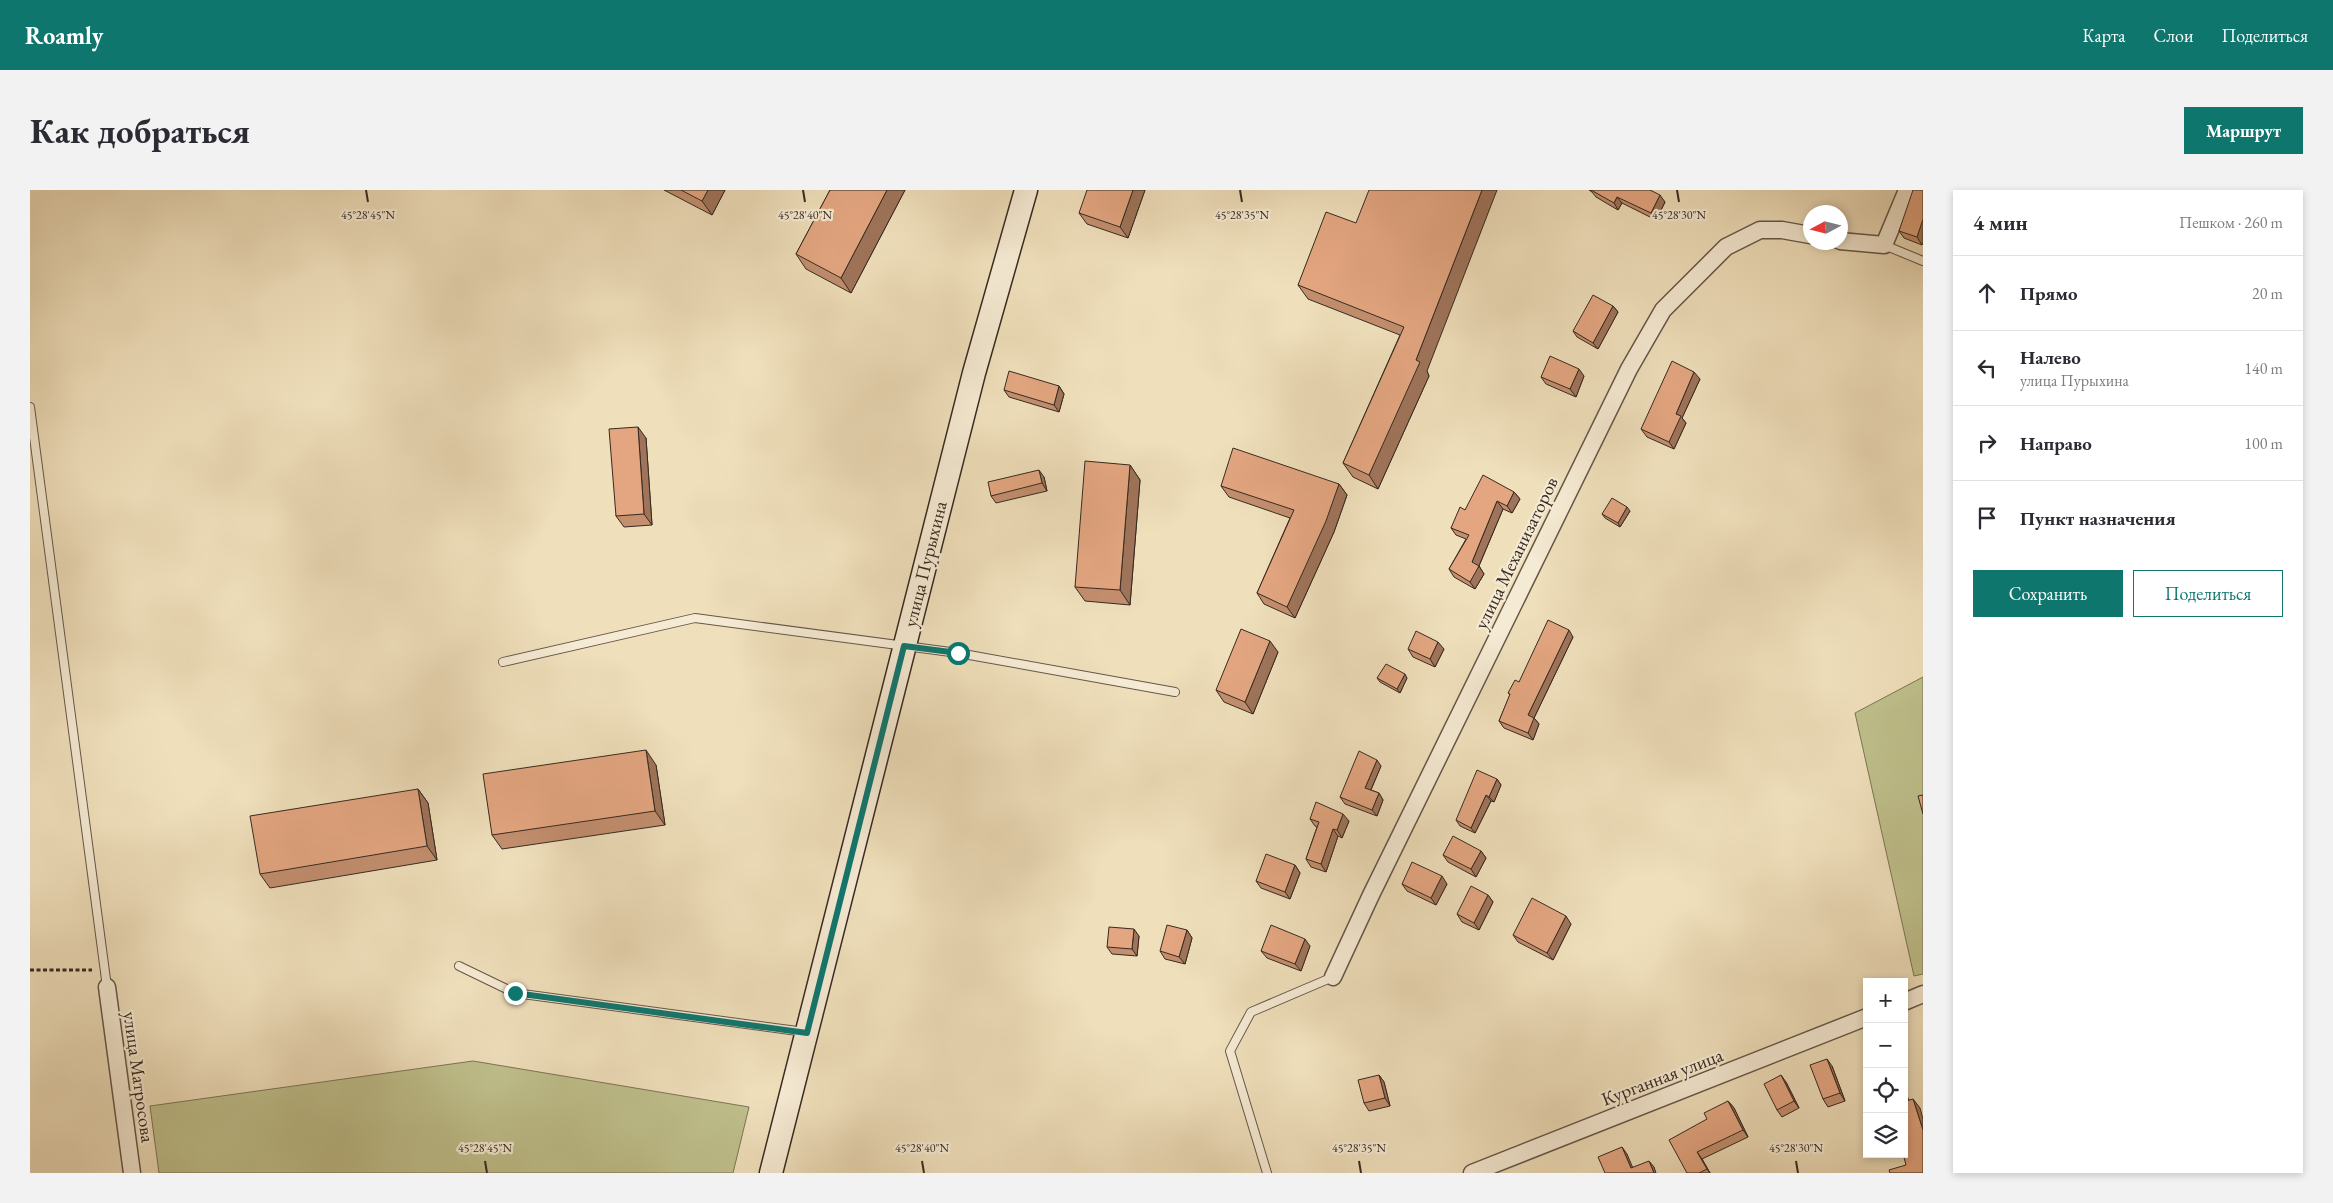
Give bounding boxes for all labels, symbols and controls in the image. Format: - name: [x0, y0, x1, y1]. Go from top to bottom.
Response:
- text: Roamly: [25, 20, 103, 51]
- text: Карта: [2083, 24, 2126, 47]
- text: Слои: [2154, 24, 2193, 47]
- text: Поделиться: [2221, 24, 2308, 47]
- button: Маршрут: [2184, 107, 2303, 154]
- text: Как добраться: [30, 108, 250, 153]
- north arrow: [1803, 205, 1848, 250]
- text: 45°28'45"N: [341, 207, 395, 223]
- text: 45°28'40"N: [778, 207, 832, 223]
- text: 45°28'35"N: [1215, 207, 1269, 223]
- text: 45°28'30"N: [1652, 207, 1706, 223]
- text: 4 мин: [1973, 209, 2028, 236]
- text: Пешком · 260 m: [2179, 212, 2283, 233]
- icon: ahead: [1973, 279, 2001, 307]
- text: Прямо: [2020, 281, 2078, 306]
- text: 20 m: [2252, 283, 2283, 304]
- text: Налево: [2020, 345, 2081, 370]
- icon: left: [1973, 354, 2001, 382]
- text: 140 m: [2244, 358, 2283, 379]
- text: улица Пурыхина: [2020, 370, 2129, 391]
- icon: right: [1973, 429, 2001, 457]
- text: Направо: [2020, 431, 2092, 456]
- text: 100 m: [2244, 433, 2283, 454]
- street label: улица Механизаторов: [1468, 473, 1564, 633]
- street label: улица Пурыхина: [897, 498, 953, 630]
- icon: arrive: [1973, 504, 2001, 532]
- text: Пункт назначения: [2020, 506, 2176, 531]
- button: Сохранить: [1973, 570, 2123, 617]
- button: Поделиться: [2133, 570, 2283, 617]
- route start: [947, 642, 970, 665]
- map controls: [1863, 978, 1908, 1158]
- button: +: [1863, 978, 1908, 1023]
- route end: [504, 982, 527, 1005]
- street label: улица Матросова: [117, 1010, 161, 1144]
- button: −: [1863, 1023, 1908, 1068]
- street label: Курганная улица: [1598, 1042, 1727, 1112]
- button: locate: [1863, 1068, 1908, 1113]
- button: layers: [1863, 1113, 1908, 1158]
- text: 45°28'45"N: [458, 1140, 512, 1156]
- text: 45°28'40"N: [895, 1140, 949, 1156]
- text: 45°28'35"N: [1332, 1140, 1386, 1156]
- text: 45°28'30"N: [1769, 1140, 1823, 1156]

